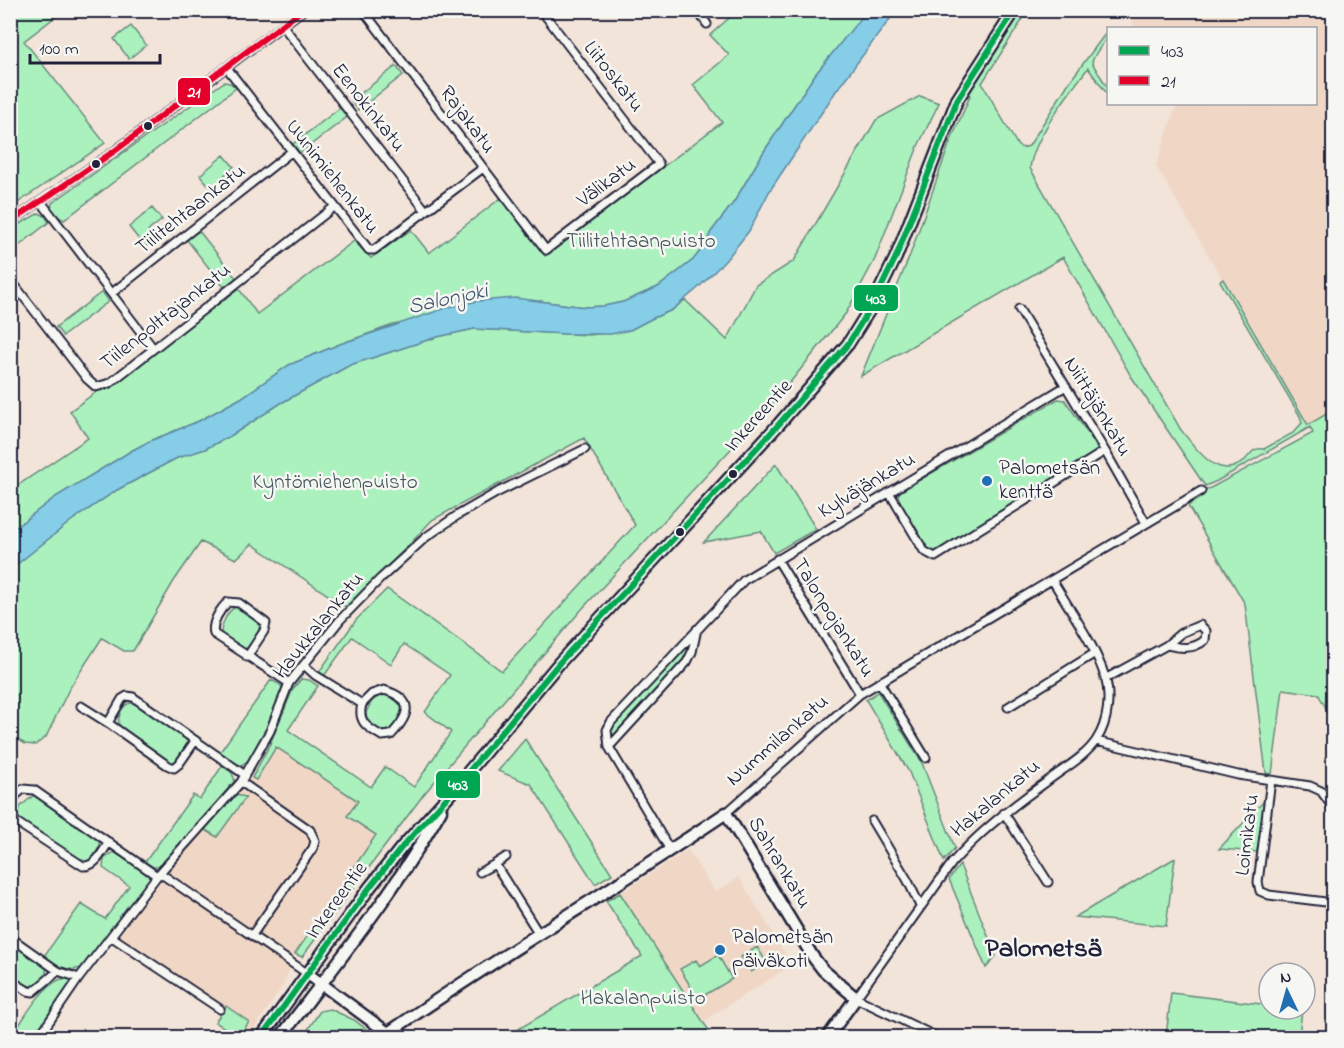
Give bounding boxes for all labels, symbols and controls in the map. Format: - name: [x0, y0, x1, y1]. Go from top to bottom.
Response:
- scale bar: [30, 27, 160, 65]
- legend: [1107, 27, 1317, 105]
- street label: Liitoskatu: [575, 35, 651, 119]
- text: 100 m: [39, 37, 79, 63]
- text: 403: [1161, 40, 1184, 66]
- street label: Eenokinkatu: [324, 57, 412, 159]
- text: 21: [1161, 70, 1176, 96]
- line badge: 21: [177, 77, 211, 106]
- street label: Rajakatu: [432, 80, 502, 160]
- text: 21: [186, 81, 201, 105]
- street label: Uunimiehenkatu: [278, 113, 386, 241]
- unlabelled marker: [142, 120, 154, 132]
- street label: Välikatu: [570, 151, 643, 216]
- street label: Tiilitehtaankatu: [129, 157, 253, 263]
- unlabelled marker: [90, 158, 102, 170]
- park label: Tiilitehtaanpuisto: [566, 227, 716, 257]
- street label: Tiilenpolttajankatu: [94, 256, 238, 378]
- water label: Salonjoki: [405, 276, 493, 324]
- line badge: 403: [853, 284, 899, 312]
- text: 403: [865, 288, 886, 312]
- street label: Niittäjänkatu: [1056, 352, 1139, 462]
- street label: Inkereentie: [718, 372, 801, 459]
- street label: Kylväjänkatu: [813, 445, 922, 529]
- place label: Palometsän kenttä: [999, 454, 1100, 508]
- park label: Kyntömiehenpuisto: [252, 468, 418, 500]
- unlabelled marker: [727, 468, 739, 480]
- marker: Palometsän kenttä: [980, 474, 994, 488]
- unlabelled marker: [674, 526, 686, 538]
- street label: Talonpojankatu: [784, 553, 882, 683]
- street label: Haukkalankatu: [266, 566, 372, 686]
- street label: Nummilankatu: [720, 688, 836, 794]
- street label: Hakalankatu: [945, 752, 1047, 845]
- line badge: 403: [435, 770, 481, 799]
- text: 403: [447, 774, 468, 798]
- street label: Loimikatu: [1228, 792, 1268, 878]
- street label: Sahrankatu: [740, 811, 818, 915]
- street label: Inkereentie: [298, 855, 376, 946]
- place label: Palometsän päiväkoti: [732, 923, 833, 977]
- district label: Palometsä: [985, 930, 1102, 969]
- marker: Palometsän päiväkoti: [713, 943, 727, 957]
- north arrow: [1257, 961, 1317, 1021]
- text: N: [1279, 966, 1292, 990]
- park label: Hakalanpuisto: [580, 984, 706, 1014]

